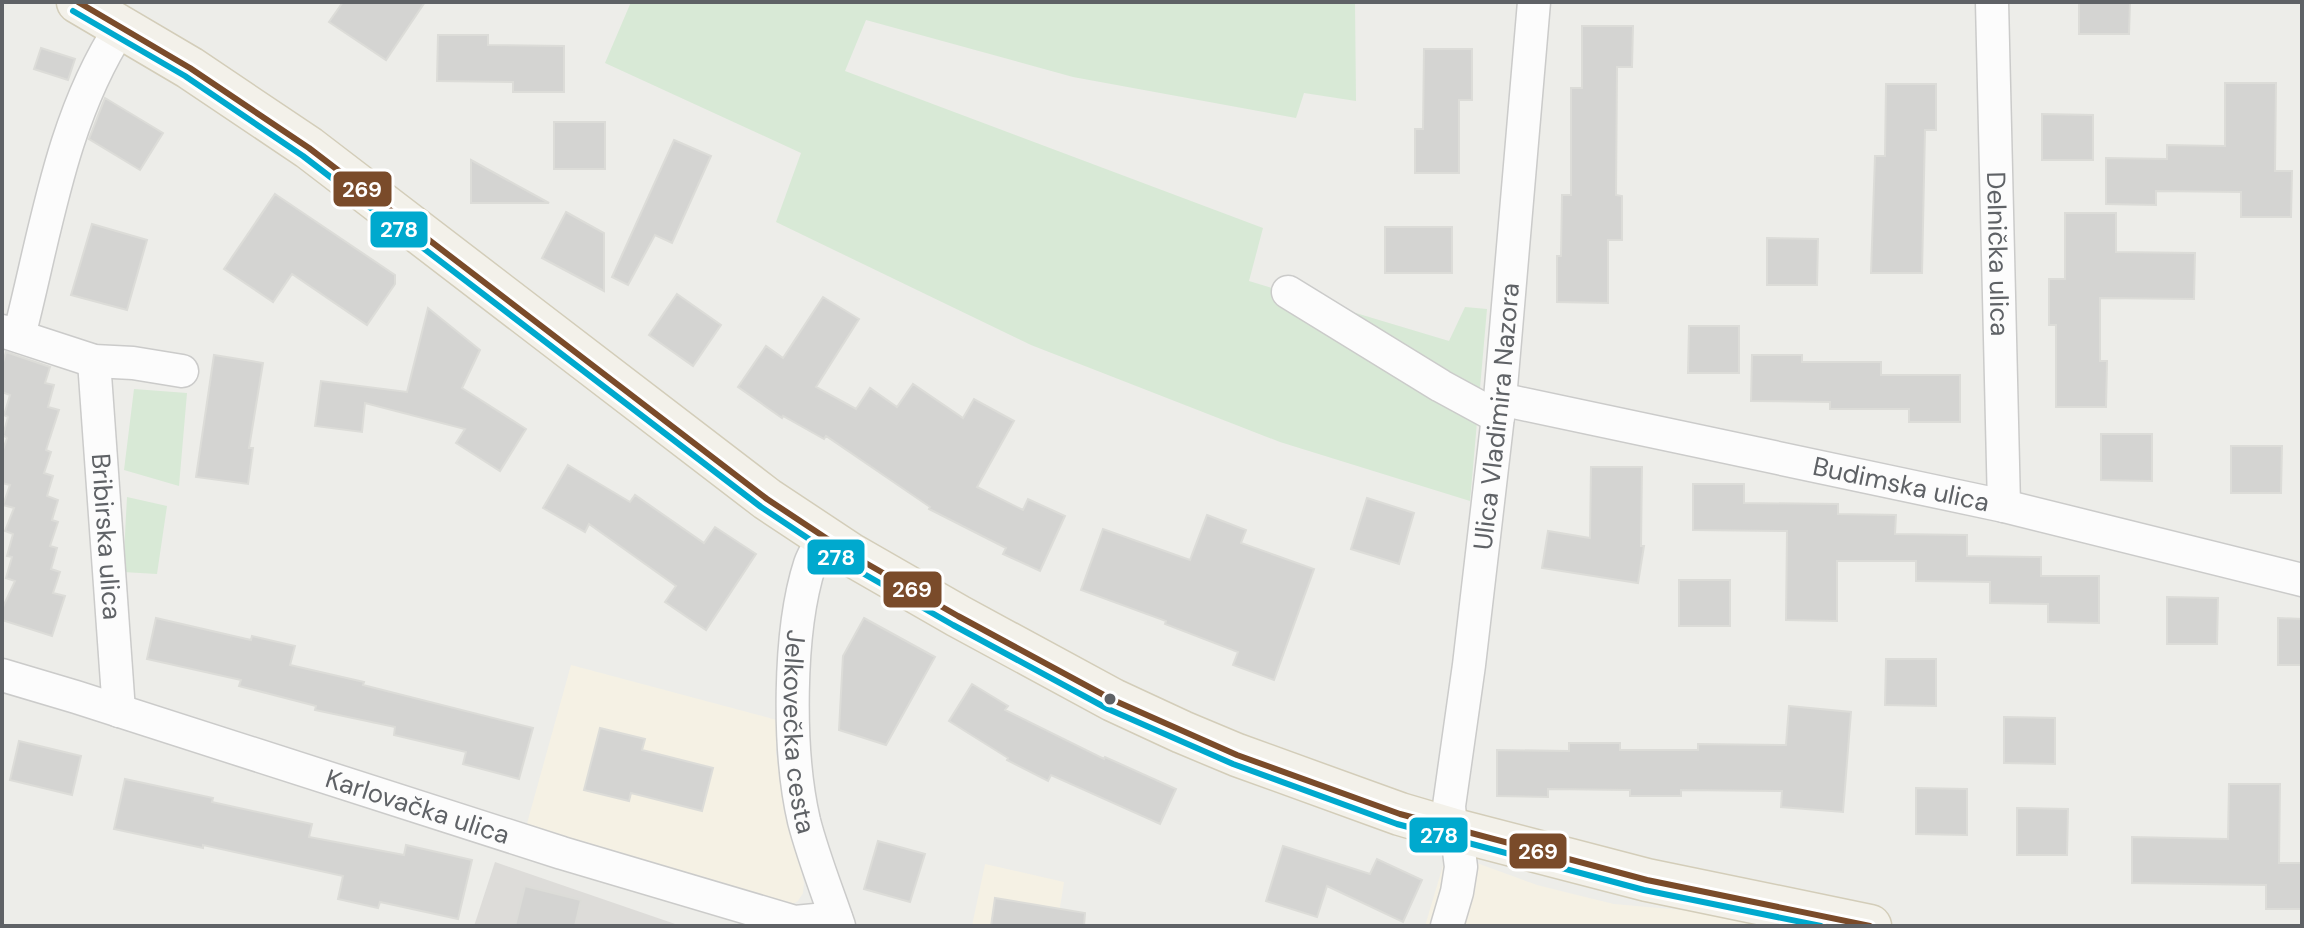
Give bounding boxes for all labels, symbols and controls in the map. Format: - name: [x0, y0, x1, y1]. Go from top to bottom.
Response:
- line badge: 269: [332, 170, 393, 208]
- street label: Delnička ulica: [1979, 171, 2017, 337]
- text: 269: [342, 175, 382, 204]
- line badge: 278: [369, 210, 429, 249]
- text: 278: [380, 215, 418, 244]
- street label: Ulica Vladimira Nazora: [1466, 281, 1527, 552]
- street label: Budimska ulica: [1810, 449, 1992, 519]
- street label: Bribirska ulica: [84, 452, 129, 621]
- line badge: 278: [806, 538, 866, 576]
- text: 278: [817, 543, 855, 572]
- line badge: 269: [882, 570, 943, 609]
- text: 269: [892, 575, 932, 604]
- street label: Jelkovečka cesta: [776, 628, 824, 837]
- unlabelled marker: [1102, 691, 1118, 707]
- street label: Karlovačka ulica: [321, 761, 514, 852]
- line badge: 278: [1408, 816, 1469, 854]
- text: 278: [1420, 821, 1458, 850]
- line badge: 269: [1508, 832, 1568, 870]
- text: 269: [1518, 837, 1558, 866]

